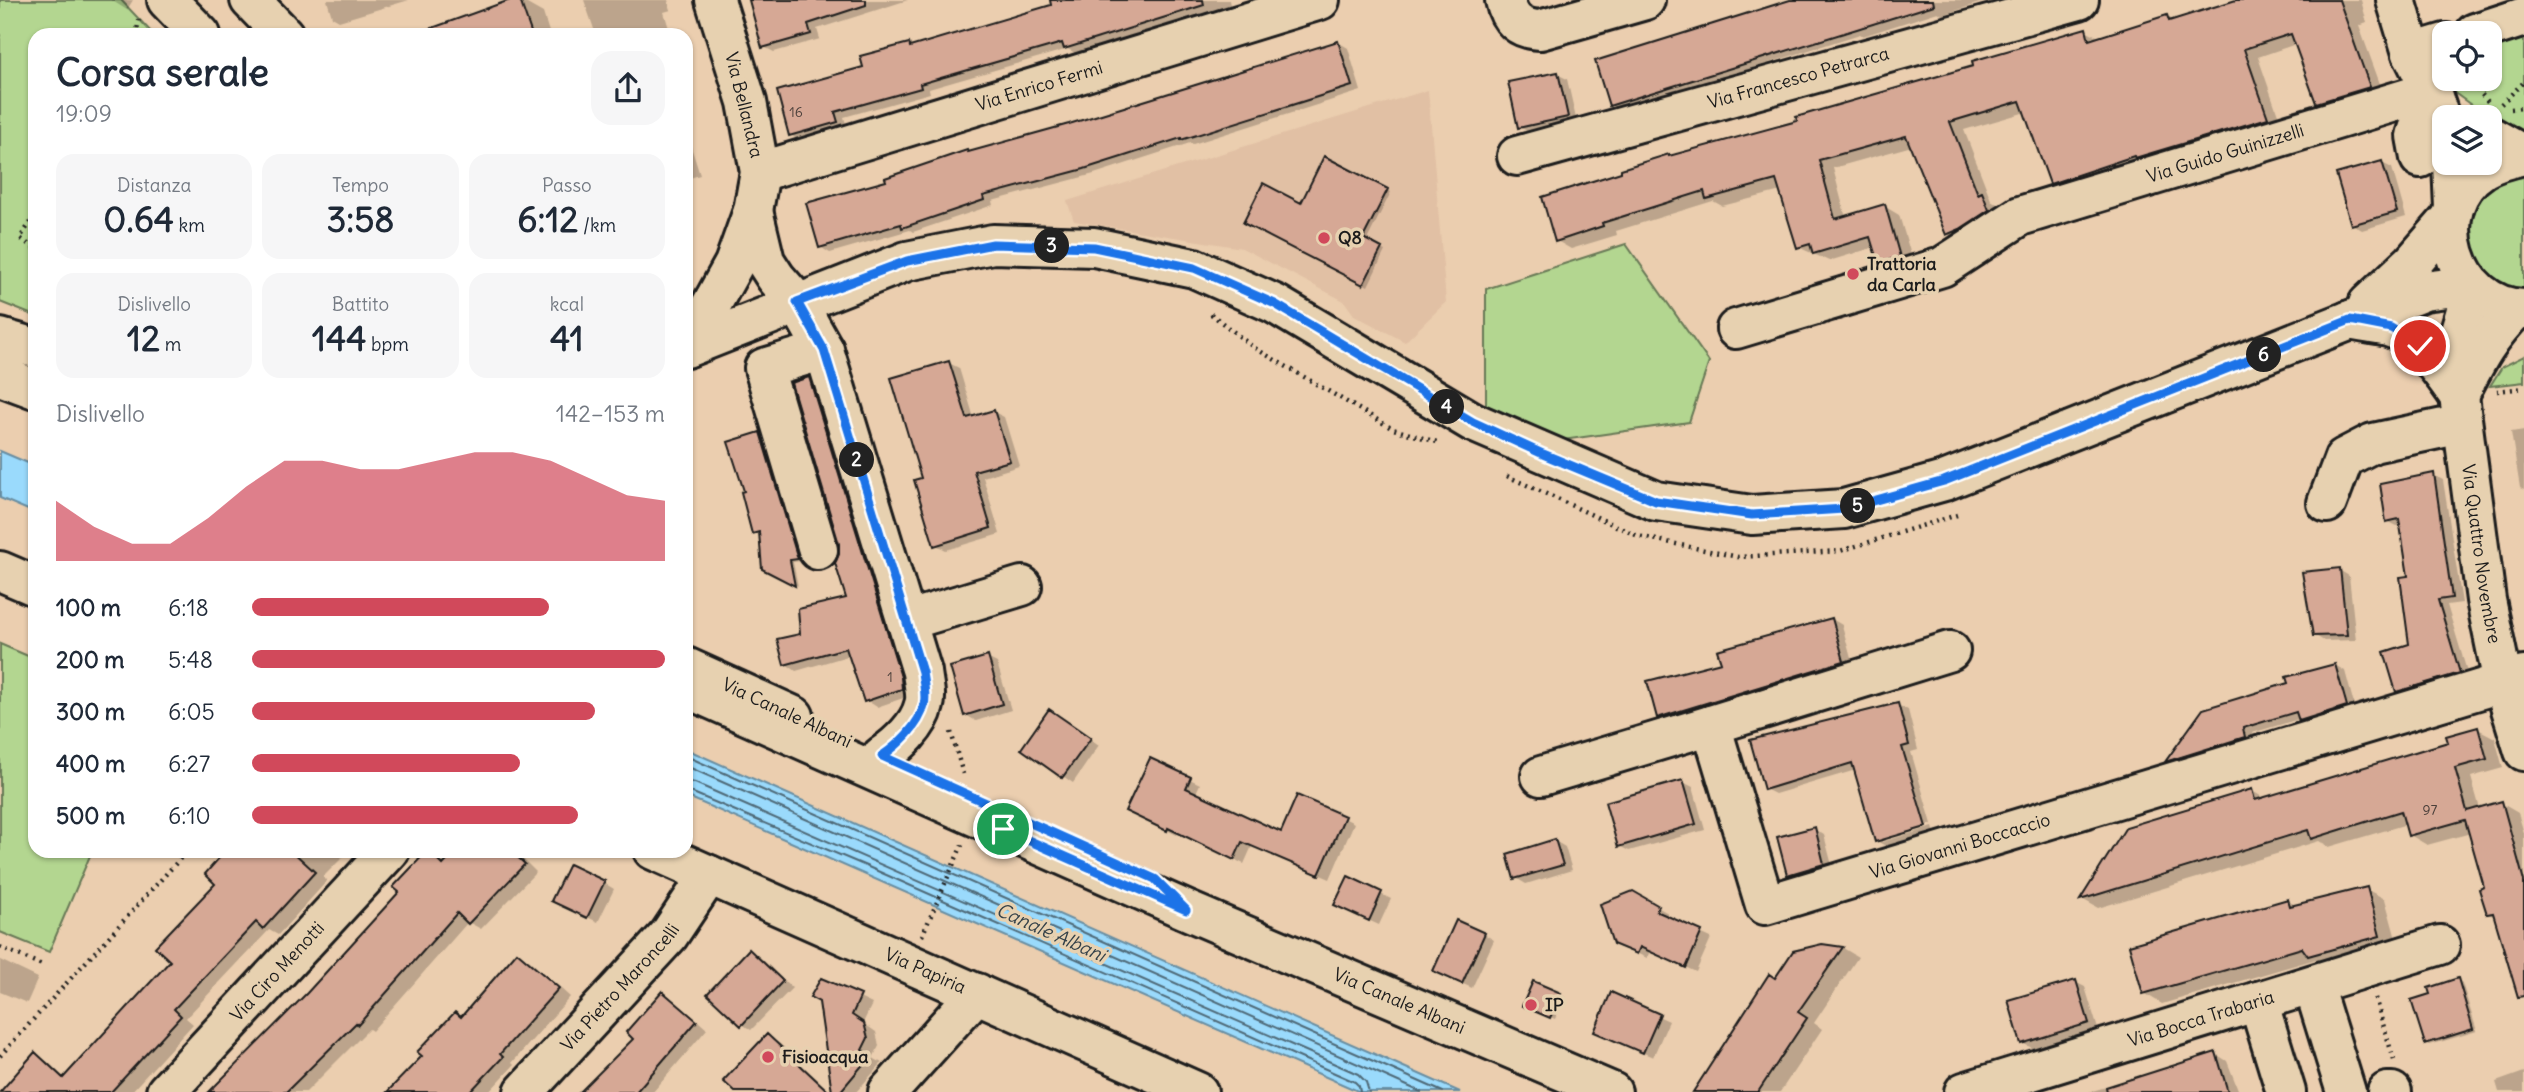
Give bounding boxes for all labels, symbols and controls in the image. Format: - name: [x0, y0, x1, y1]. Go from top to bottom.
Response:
- map controls: [2432, 21, 2502, 175]
- button: locate: [2432, 21, 2502, 91]
- street label: Via Francesco Petrarca: [1705, 41, 1892, 114]
- text: Corsa serale: [56, 49, 269, 96]
- street label: Via Bellandra: [720, 50, 769, 160]
- button: share: [591, 51, 665, 125]
- street label: Via Enrico Fermi: [973, 55, 1105, 116]
- text: 19:09: [56, 99, 112, 128]
- house number: 16: [789, 103, 803, 121]
- button: layers: [2432, 105, 2502, 175]
- street label: Via Guido Guinizzelli: [2144, 118, 2307, 188]
- text: Distanza: [117, 173, 191, 197]
- text: Tempo: [332, 173, 389, 197]
- text: Passo: [542, 173, 592, 197]
- text: 0.64: [103, 197, 174, 241]
- text: 3:58: [326, 197, 395, 241]
- text: 6:12: [517, 197, 579, 241]
- text: km: [174, 213, 205, 237]
- text: /km: [579, 213, 616, 237]
- place label: Q8: [1338, 226, 1362, 249]
- pin: 3: [1034, 229, 1070, 264]
- marker: Q8: [1316, 230, 1332, 246]
- text: 3: [1046, 233, 1057, 257]
- place label: Trattoria da Carla: [1867, 252, 1937, 296]
- marker: Trattoria da Carla: [1845, 266, 1861, 282]
- text: Dislivello: [117, 292, 191, 316]
- text: Battito: [332, 292, 389, 316]
- text: kcal: [550, 292, 584, 316]
- text: 12: [127, 316, 160, 360]
- text: 144: [312, 316, 366, 360]
- text: 41: [550, 316, 584, 360]
- pin: [2390, 316, 2450, 376]
- icon: check: [2401, 327, 2439, 365]
- text: m: [160, 332, 181, 356]
- text: bpm: [366, 332, 409, 356]
- pin: 6: [2246, 338, 2282, 372]
- text: 6: [2258, 342, 2269, 366]
- pin: 4: [1430, 390, 1464, 424]
- text: 4: [1441, 394, 1452, 418]
- text: Dislivello: [56, 399, 145, 428]
- text: 142–153 m: [556, 399, 665, 428]
- pin: 2: [840, 442, 874, 477]
- text: 2: [851, 447, 862, 471]
- street label: Via Quattro Novembre: [2457, 463, 2507, 645]
- pin: 5: [1840, 489, 1876, 524]
- text: 5: [1852, 493, 1863, 517]
- text: 100 m: [56, 593, 121, 622]
- text: 6:18: [168, 593, 209, 622]
- text: 200 m: [56, 645, 125, 674]
- text: 5:48: [168, 645, 213, 674]
- house number: 1: [887, 668, 893, 686]
- street label: Via Canale Albani: [719, 672, 856, 753]
- text: 300 m: [56, 697, 125, 726]
- text: 6:05: [168, 697, 215, 726]
- text: 400 m: [56, 749, 125, 778]
- text: 6:27: [168, 749, 210, 778]
- pin: [973, 799, 1033, 859]
- text: 500 m: [56, 801, 125, 830]
- text: 6:10: [168, 801, 211, 830]
- house number: 97: [2423, 801, 2438, 819]
- street label: Via Giovanni Boccaccio: [1867, 808, 2053, 884]
- icon: arrive: [984, 810, 1022, 848]
- water label: Canale Albani: [993, 897, 1112, 968]
- street label: Via Ciro Menotti: [225, 916, 329, 1026]
- street label: Via Pietro Maroncelli: [555, 919, 684, 1056]
- street label: Via Papiria: [881, 942, 970, 999]
- street label: Via Canale Albani: [1330, 962, 1469, 1039]
- street label: Via Bocca Trabaria: [2125, 985, 2277, 1052]
- place label: IP: [1545, 993, 1564, 1016]
- marker: IP: [1523, 997, 1539, 1013]
- place label: Fisioacqua: [782, 1045, 868, 1068]
- marker: Fisioacqua: [760, 1049, 776, 1065]

